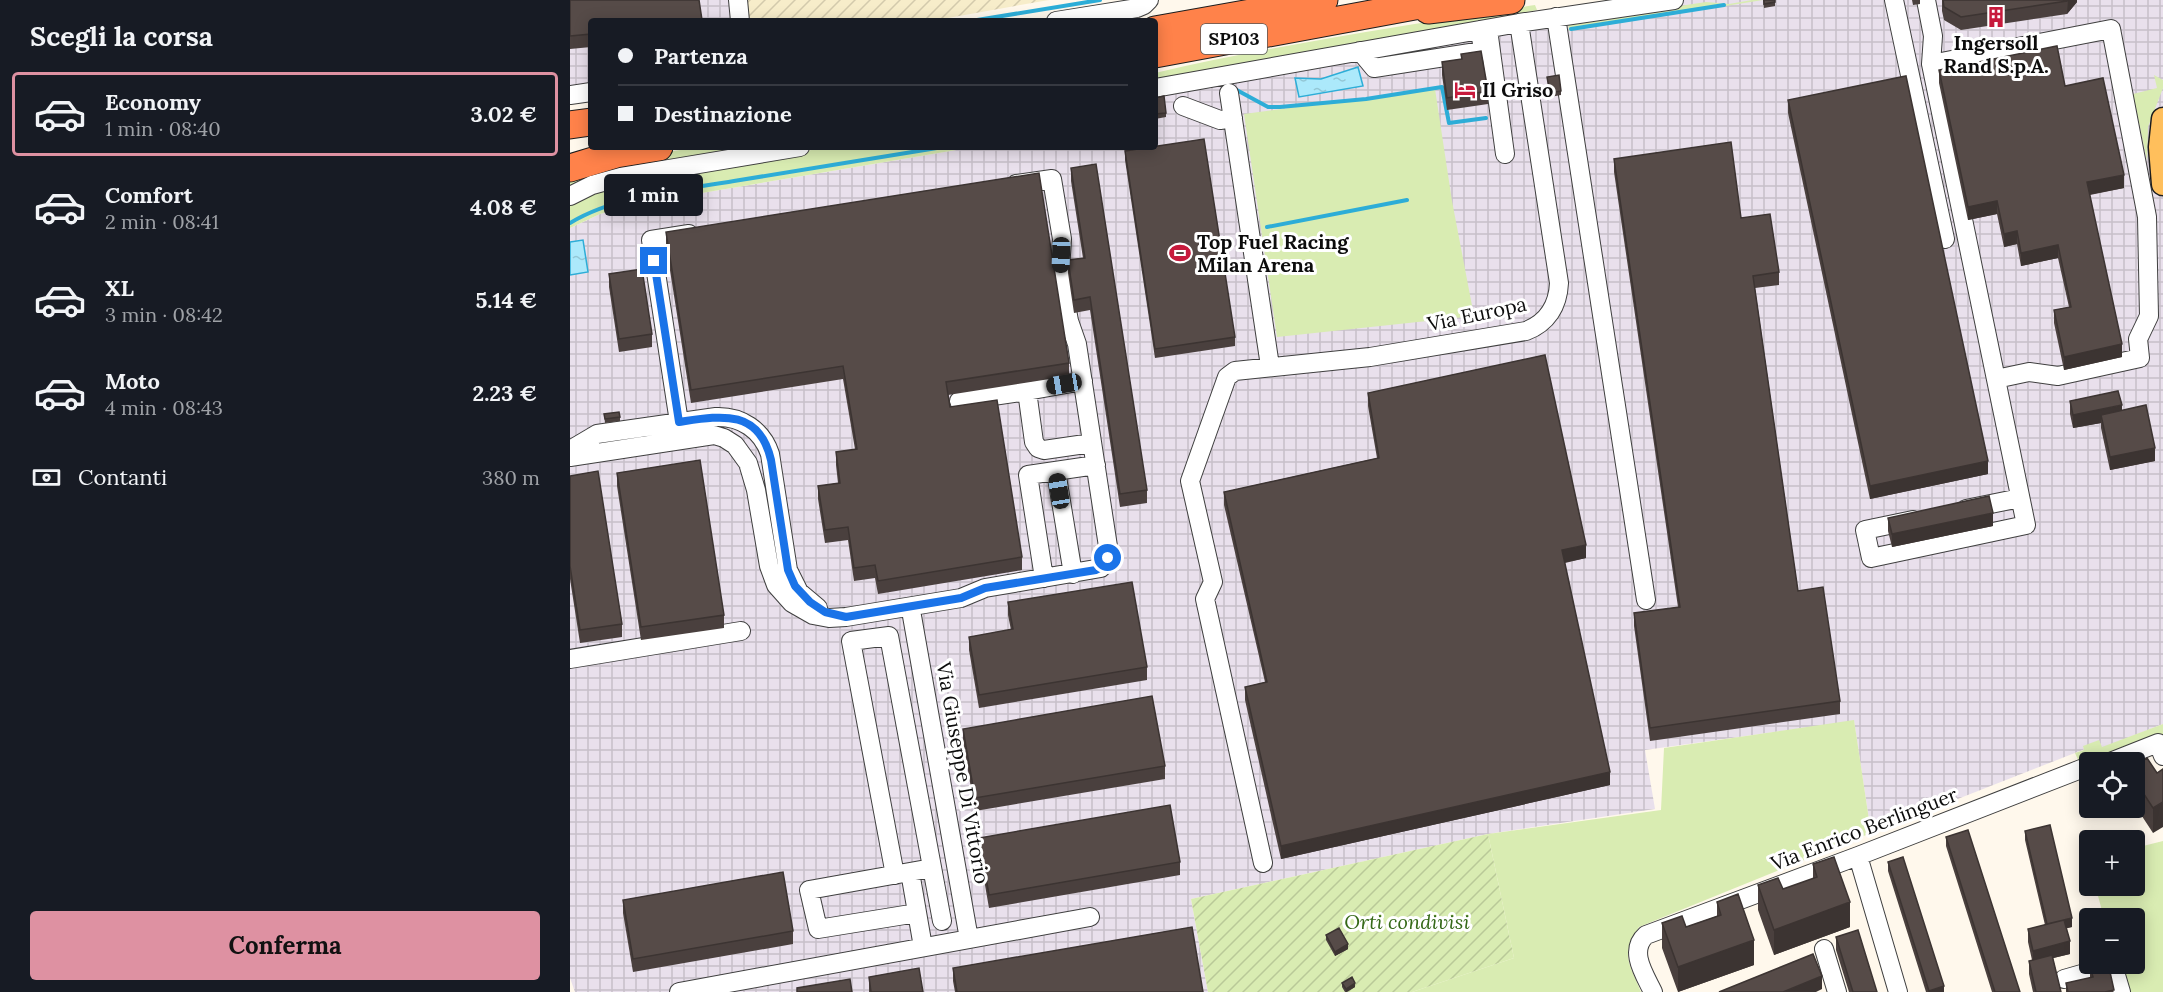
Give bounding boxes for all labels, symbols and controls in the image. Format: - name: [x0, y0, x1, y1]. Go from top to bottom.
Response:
- building icon: Ingersoll Rand S.p.A.: [1984, 5, 2008, 29]
- text: Scegli la corsa: [30, 19, 213, 53]
- road number: SP103: [1201, 24, 1267, 54]
- place label: Ingersoll Rand S.p.A.: [1943, 30, 2049, 78]
- text: Partenza: [654, 42, 748, 70]
- place label: Il Griso: [1482, 77, 1553, 102]
- hotel icon: Il Griso: [1453, 78, 1477, 102]
- icon: car: [33, 87, 87, 141]
- text: Economy: [105, 88, 201, 116]
- text: 3.02 €: [471, 100, 537, 128]
- text: Destinazione: [654, 100, 792, 128]
- text: 1 min · 08:40: [105, 116, 221, 141]
- callout: 1 min: [604, 174, 704, 216]
- icon: car: [33, 180, 87, 234]
- text: Comfort: [105, 181, 193, 209]
- text: 1 min: [628, 182, 679, 207]
- text: 4.08 €: [470, 193, 537, 221]
- text: 2 min · 08:41: [105, 209, 219, 234]
- place label: Top Fuel Racing Milan Arena: [1197, 229, 1349, 277]
- car: [1051, 237, 1071, 273]
- sports icon: Top Fuel Racing Milan Arena: [1168, 241, 1192, 265]
- route end: [640, 247, 667, 274]
- icon: car: [33, 273, 87, 327]
- text: XL: [105, 274, 134, 302]
- text: 5.14 €: [475, 286, 537, 314]
- street label: Via Europa: [1424, 291, 1529, 336]
- text: 3 min · 08:42: [105, 302, 223, 327]
- icon: car: [33, 366, 87, 420]
- text: Moto: [105, 367, 160, 395]
- car: [1045, 372, 1083, 396]
- text: 2.23 €: [473, 379, 537, 407]
- text: 4 min · 08:43: [105, 395, 223, 420]
- icon: cash: [30, 461, 63, 494]
- text: Contanti: [78, 463, 167, 491]
- text: 380 m: [482, 465, 540, 490]
- car: [1047, 472, 1071, 510]
- route start: [1094, 544, 1121, 571]
- street label: Via Giuseppe Di Vittorio: [932, 659, 995, 886]
- map controls: [2079, 752, 2145, 974]
- button: locate: [2079, 752, 2145, 818]
- street label: Via Enrico Berlinguer: [1766, 781, 1961, 876]
- button: +: [2079, 830, 2145, 896]
- button: −: [2079, 908, 2145, 974]
- park label: Orti condivisi: [1344, 909, 1470, 934]
- button: Conferma: [30, 911, 540, 980]

